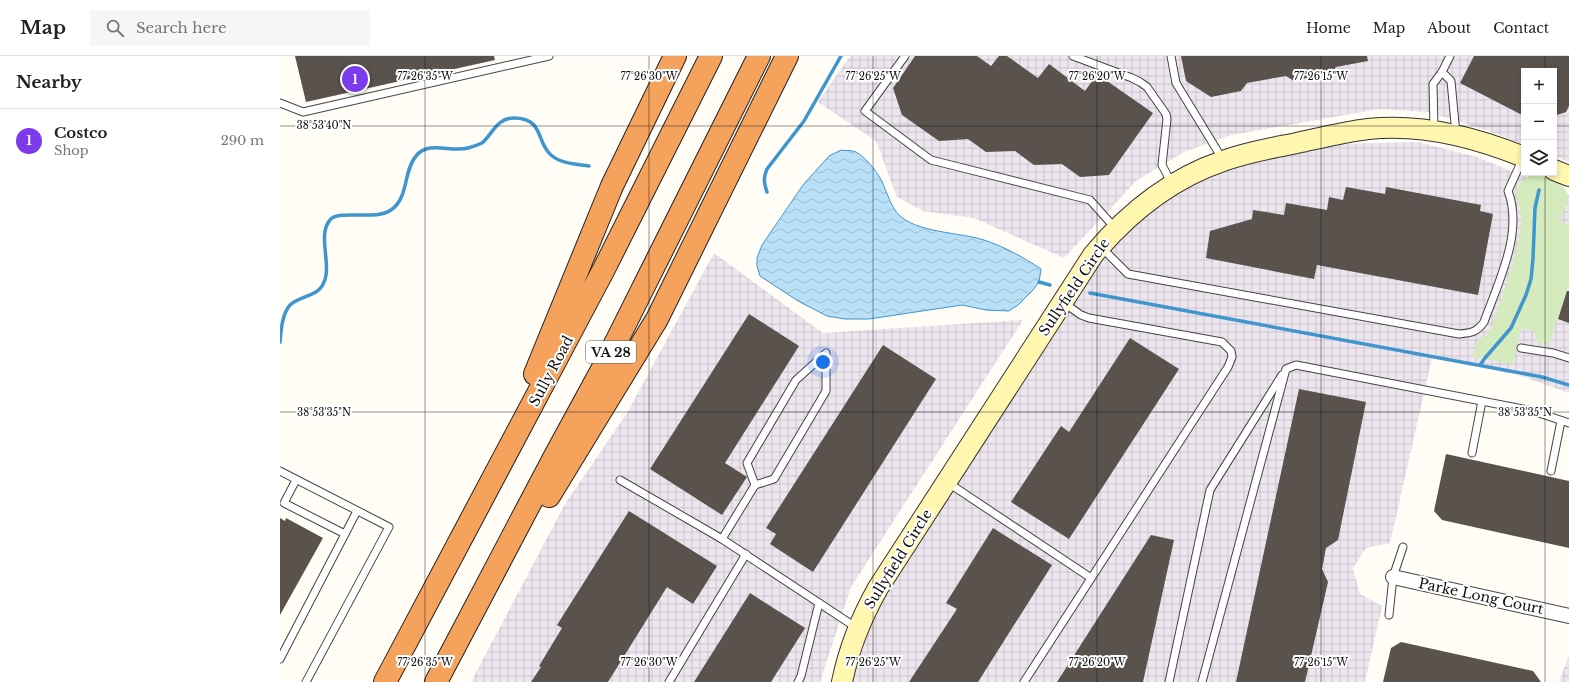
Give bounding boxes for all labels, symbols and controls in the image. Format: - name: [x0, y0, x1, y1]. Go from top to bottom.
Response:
- search box: [90, 10, 370, 46]
- text: Map: [20, 16, 66, 39]
- icon: search: [104, 17, 126, 39]
- text: Search here: [136, 18, 227, 37]
- text: Home: [1306, 19, 1351, 37]
- text: Map: [1373, 19, 1405, 37]
- text: About: [1427, 19, 1471, 37]
- text: Contact: [1493, 19, 1549, 37]
- pin: 1: [342, 64, 368, 94]
- map controls: [1521, 68, 1557, 176]
- button: +: [1521, 68, 1557, 104]
- text: 77°26'35"W: [397, 70, 453, 83]
- text: 77°26'30"W: [621, 70, 678, 83]
- text: 77°26'25"W: [845, 70, 901, 83]
- text: 77°26'20"W: [1069, 70, 1126, 83]
- text: 77°26'15"W: [1294, 70, 1348, 83]
- text: Nearby: [16, 72, 82, 93]
- button: −: [1521, 104, 1557, 140]
- text: 38°53'40"N: [297, 119, 351, 132]
- text: Costco: [54, 123, 107, 142]
- text: 1: [26, 132, 32, 149]
- text: 290 m: [221, 132, 264, 149]
- button: layers: [1521, 140, 1557, 176]
- text: Shop: [54, 142, 89, 159]
- street label: Sullyfield Circle: [1035, 235, 1113, 339]
- street label: Sully Road: [525, 332, 577, 409]
- road number: VA 28: [586, 341, 636, 363]
- your location: [813, 352, 833, 372]
- text: 38°53'35"N: [297, 406, 351, 419]
- text: 38°53'35"N: [1498, 406, 1552, 419]
- street label: Sullyfield Circle: [860, 506, 936, 612]
- street label: Parke Long Court: [1417, 574, 1546, 618]
- text: 77°26'35"W: [397, 656, 453, 669]
- text: 77°26'30"W: [621, 656, 678, 669]
- text: 77°26'25"W: [845, 656, 901, 669]
- text: 77°26'20"W: [1069, 656, 1126, 669]
- text: 77°26'15"W: [1294, 656, 1348, 669]

